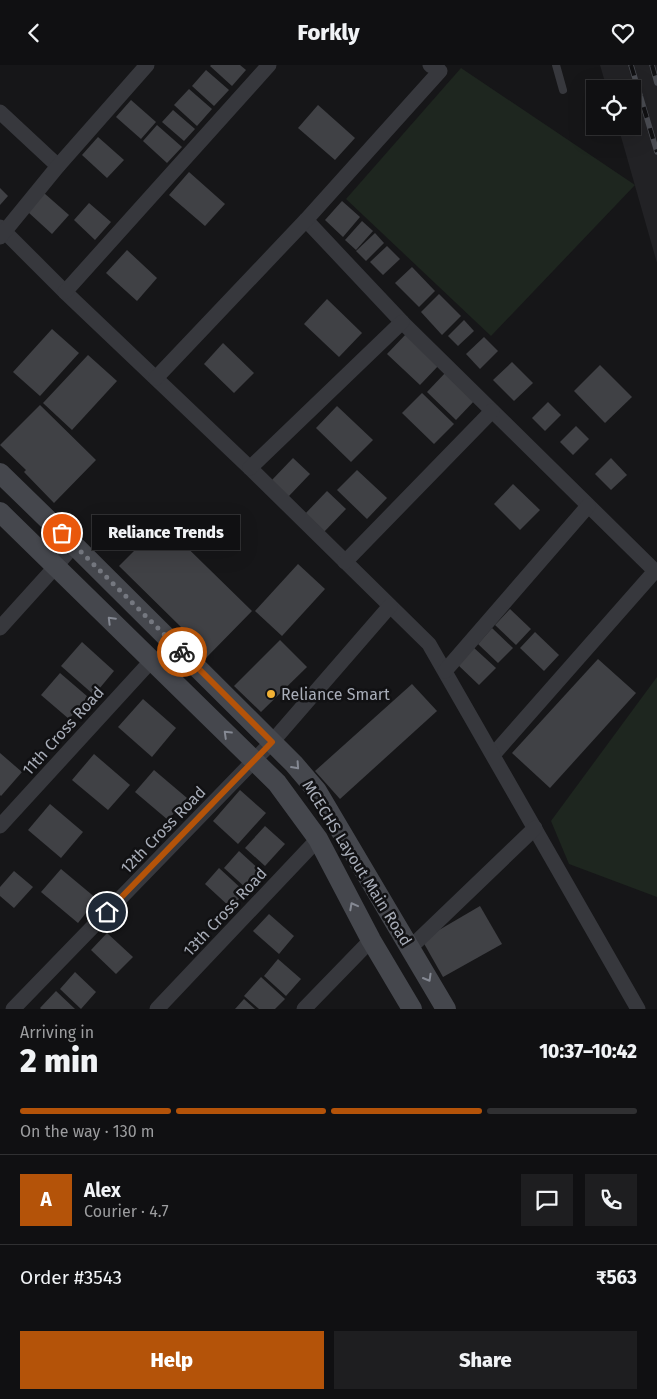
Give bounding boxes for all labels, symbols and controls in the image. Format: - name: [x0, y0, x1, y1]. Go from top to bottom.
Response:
- icon: back: [20, 19, 48, 47]
- text: Forkly: [297, 19, 360, 46]
- icon: heart: [609, 19, 637, 47]
- map controls: [586, 80, 641, 135]
- button: locate: [586, 80, 641, 135]
- pin: [41, 512, 83, 554]
- callout: Reliance Trends: [92, 515, 240, 551]
- icon: bag: [48, 519, 76, 547]
- text: Reliance Trends: [108, 523, 224, 542]
- one-way arrow: [108, 617, 117, 626]
- courier: [157, 627, 207, 677]
- icon: bike: [168, 638, 196, 666]
- street label: 11th Cross Road: [18, 683, 108, 779]
- place label: Reliance Smart: [281, 685, 390, 704]
- marker: Reliance Smart: [265, 688, 277, 700]
- one-way arrow: [224, 731, 233, 740]
- one-way arrow: [290, 761, 299, 770]
- street label: MCECHS Layout Main Road: [298, 777, 416, 949]
- street label: 12th Cross Road: [117, 782, 209, 878]
- street label: 13th Cross Road: [179, 864, 271, 960]
- pin: [86, 891, 128, 933]
- icon: home: [93, 898, 121, 926]
- one-way arrow: [349, 902, 359, 911]
- one-way arrow: [421, 972, 431, 981]
- text: Arriving in: [20, 1023, 94, 1042]
- text: 10:37–10:42: [539, 1040, 637, 1063]
- text: 2 min: [20, 1042, 98, 1080]
- text: On the way · 130 m: [20, 1122, 155, 1141]
- button: chat: [521, 1174, 573, 1226]
- button: phone: [585, 1174, 637, 1226]
- text: Alex: [84, 1179, 121, 1202]
- text: A: [40, 1188, 52, 1211]
- text: Courier · 4.7: [84, 1202, 169, 1221]
- text: Order #3543: [20, 1266, 122, 1289]
- text: ₹563: [596, 1266, 637, 1289]
- button: Help: [20, 1331, 324, 1389]
- button: Share: [334, 1331, 637, 1389]

